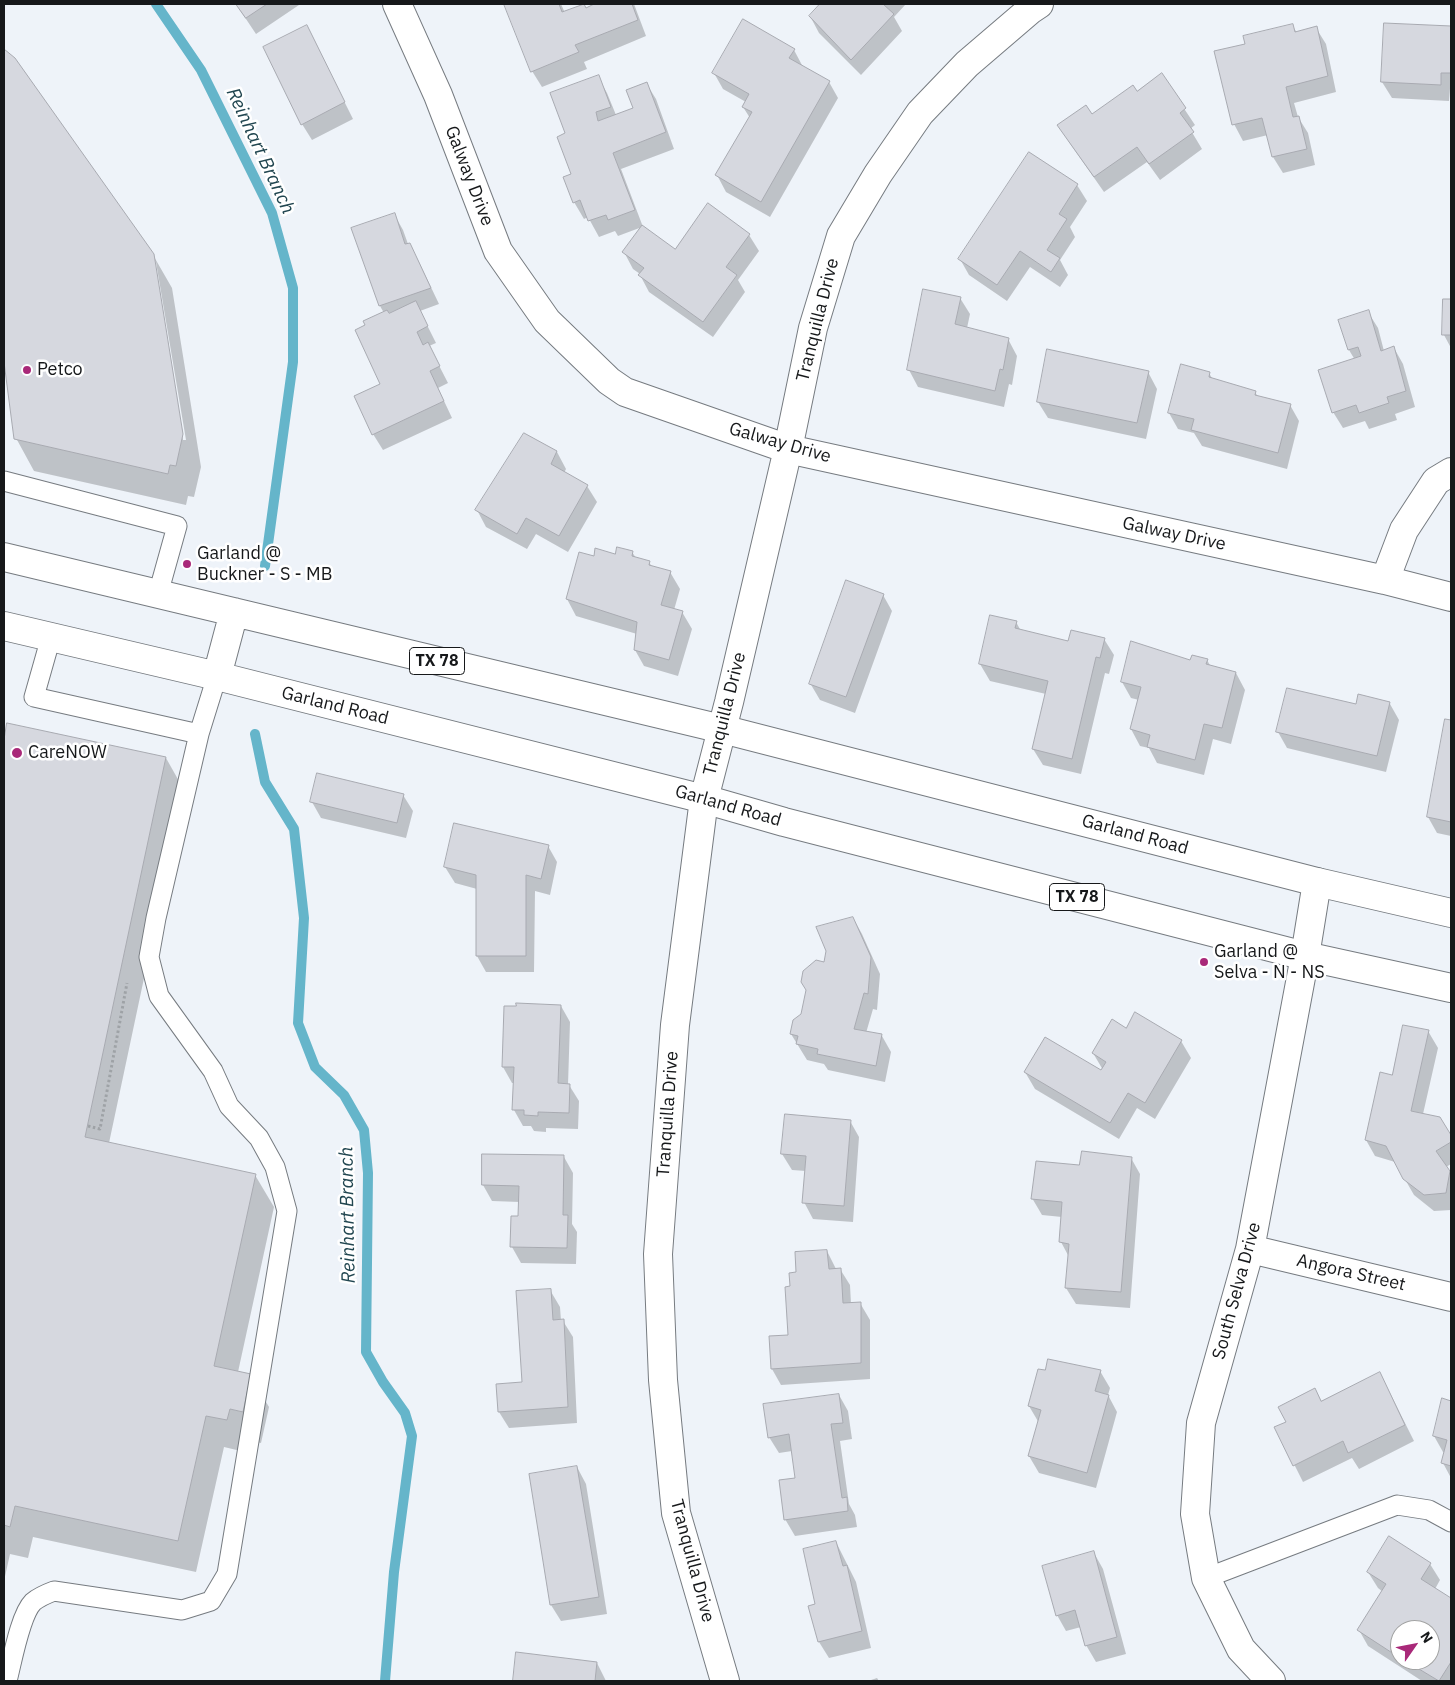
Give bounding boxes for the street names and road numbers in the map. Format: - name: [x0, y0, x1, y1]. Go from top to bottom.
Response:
- street label: Galway Drive: [440, 123, 498, 229]
- street label: Tranquilla Drive: [792, 256, 844, 384]
- street label: Galway Drive: [726, 418, 834, 468]
- street label: Galway Drive: [1120, 513, 1228, 555]
- road number: TX 78: [410, 648, 464, 674]
- street label: Tranquilla Drive: [699, 650, 751, 778]
- street label: Garland Road: [279, 682, 391, 730]
- street label: Garland Road: [672, 781, 784, 831]
- street label: Garland Road: [1079, 810, 1191, 860]
- road number: TX 78: [1050, 884, 1104, 910]
- street label: Tranquilla Drive: [653, 1050, 683, 1178]
- street label: South Selva Drive: [1208, 1220, 1266, 1362]
- street label: Angora Street: [1294, 1250, 1408, 1296]
- street label: Tranquilla Drive: [665, 1497, 719, 1625]

